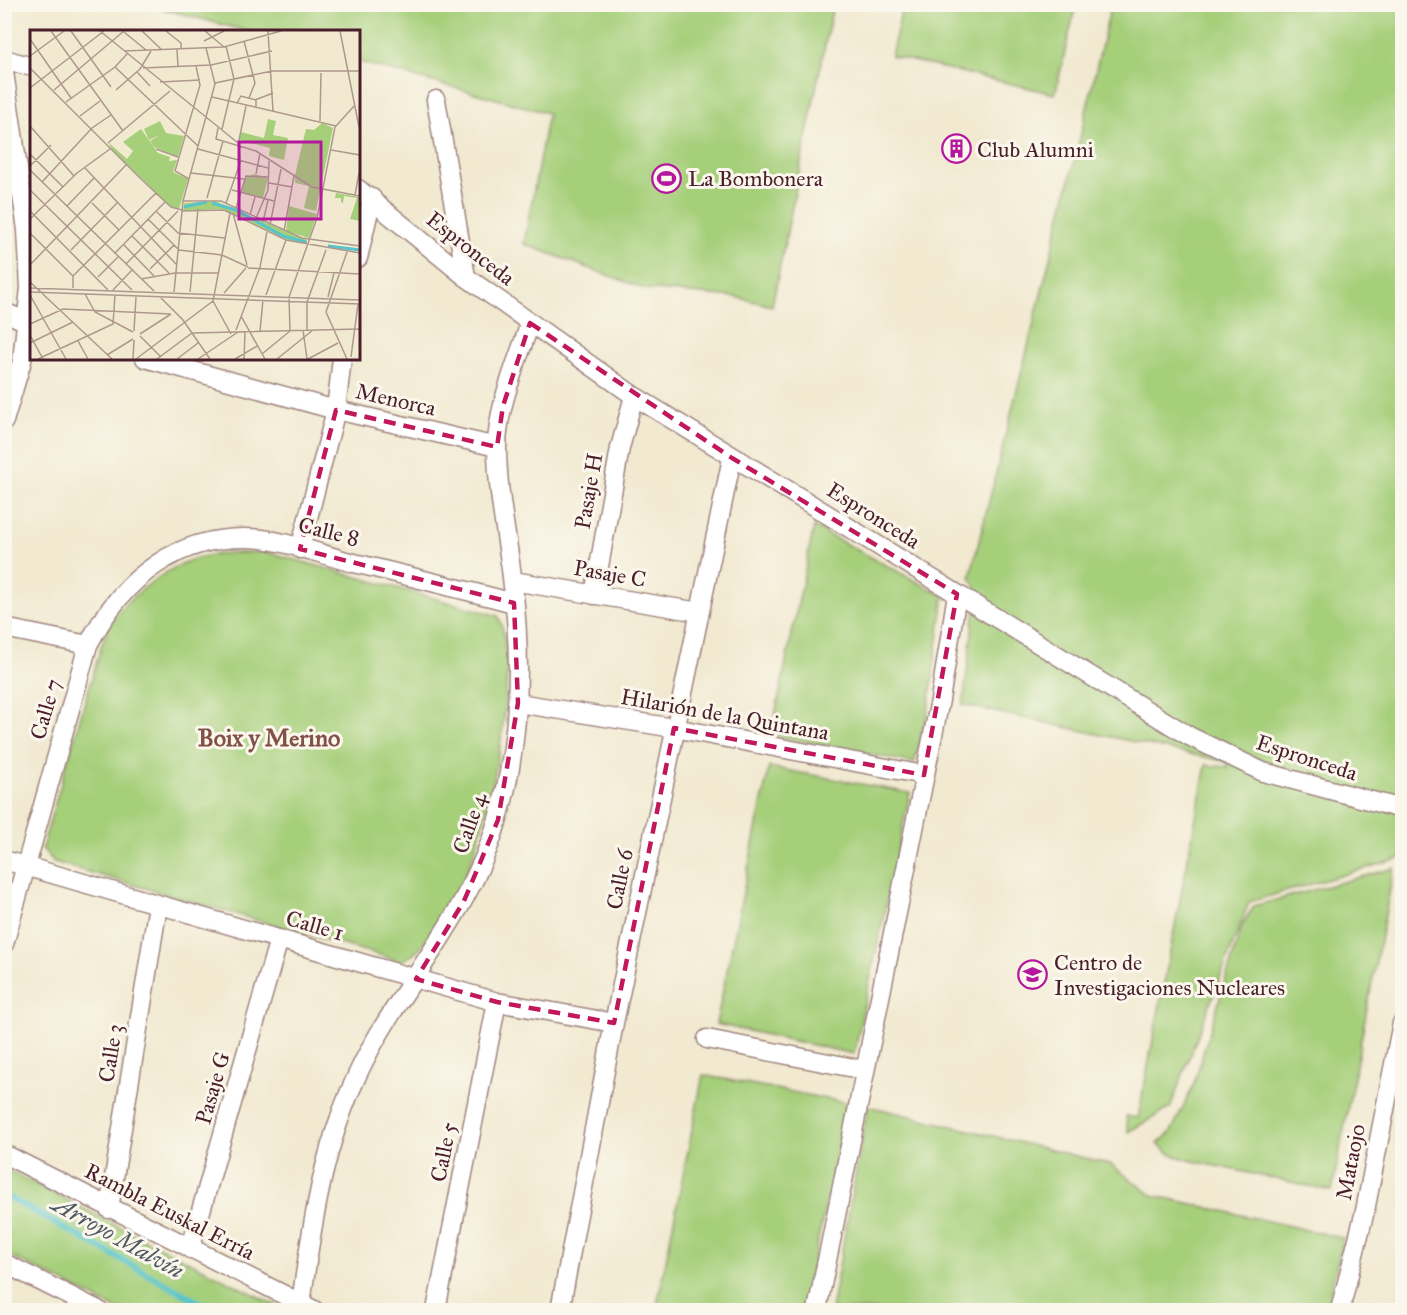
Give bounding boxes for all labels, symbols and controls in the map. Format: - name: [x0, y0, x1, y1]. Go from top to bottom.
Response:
- inset map: [30, 30, 360, 360]
- building icon: Club Alumni: [940, 133, 972, 165]
- place label: Club Alumni: [977, 136, 1094, 163]
- sports icon: La Bombonera: [651, 162, 683, 194]
- place label: La Bombonera: [688, 165, 824, 192]
- street label: Espronceda: [421, 206, 521, 292]
- street label: Menorca: [353, 377, 439, 422]
- street label: Pasaje H: [569, 451, 608, 531]
- street label: Espronceda: [822, 476, 926, 555]
- street label: Calle 8: [296, 511, 362, 552]
- street label: Pasaje C: [572, 554, 648, 593]
- street label: Calle 7: [24, 676, 67, 743]
- street label: Hilarión de la Quintana: [619, 683, 832, 746]
- district label: Boix y Merino: [198, 723, 340, 753]
- street label: Espronceda: [1253, 728, 1362, 787]
- street label: Calle 4: [447, 789, 493, 857]
- street label: Calle 6: [600, 846, 639, 912]
- street label: Calle 1: [283, 904, 347, 947]
- place label: Centro de Investigaciones Nucleares: [1054, 949, 1285, 1001]
- school or university icon: Centro de Investigaciones Nucleares: [1017, 959, 1049, 991]
- street label: Calle 3: [93, 1022, 128, 1084]
- street label: Pasaje G: [189, 1049, 236, 1128]
- street label: Calle 5: [424, 1120, 462, 1184]
- street label: Mataojo: [1330, 1122, 1371, 1202]
- street label: Rambla Euskal Erría: [80, 1157, 260, 1266]
- water label: Arroyo Malvín: [44, 1187, 189, 1286]

